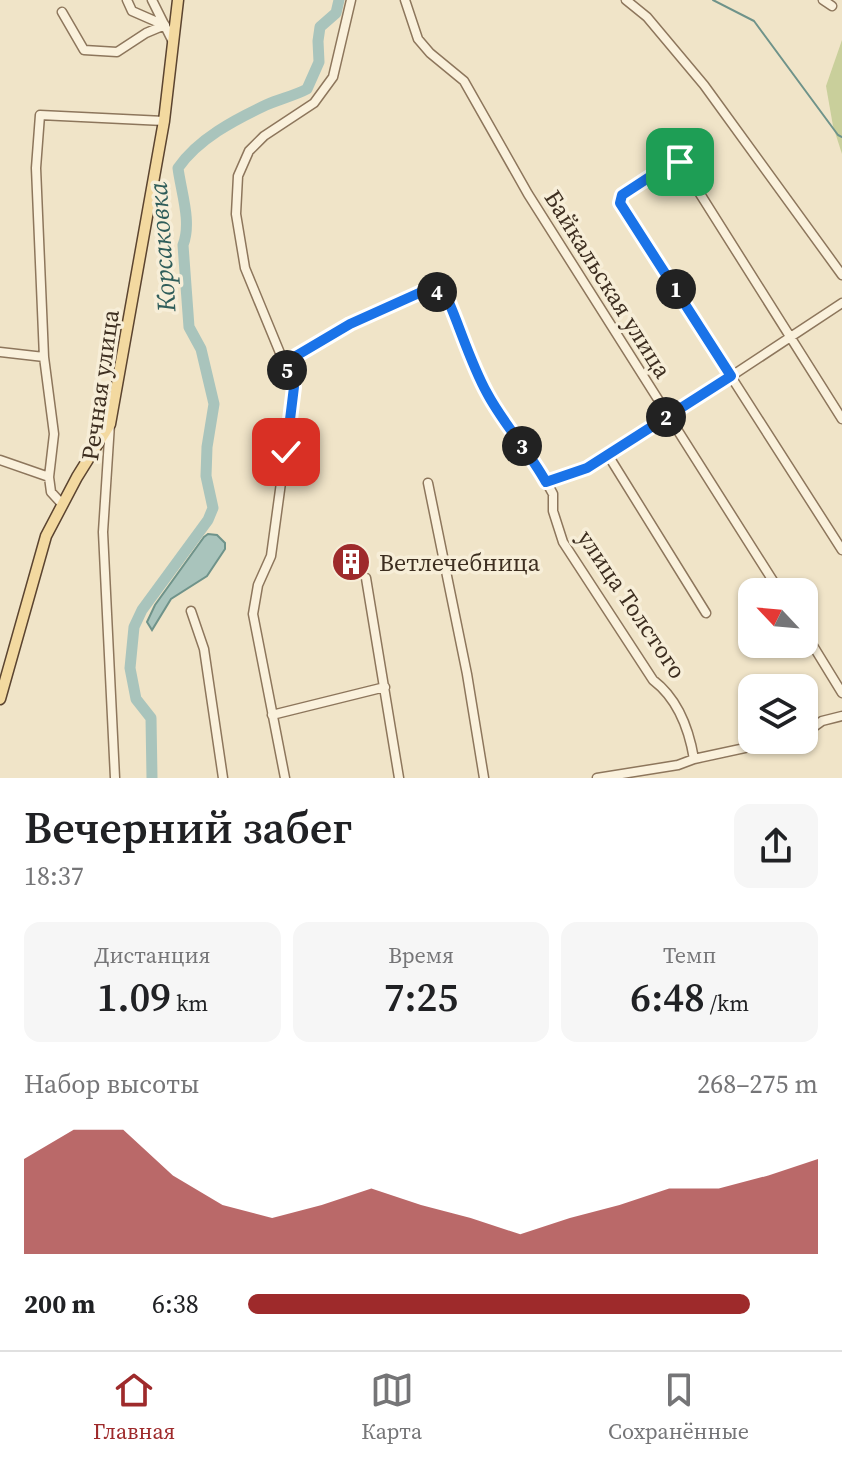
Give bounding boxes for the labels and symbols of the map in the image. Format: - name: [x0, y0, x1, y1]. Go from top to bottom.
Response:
- pin: [646, 128, 714, 196]
- water label: Корсаковка: [139, 180, 185, 314]
- street label: Байкальская улица: [537, 184, 680, 385]
- pin: 1: [656, 269, 696, 309]
- pin: 4: [417, 272, 457, 312]
- street label: Речная улица: [73, 307, 127, 463]
- pin: 5: [267, 350, 307, 390]
- pin: 2: [646, 397, 686, 437]
- pin: [252, 418, 320, 486]
- pin: 3: [502, 426, 542, 466]
- street label: улица Толстого: [570, 523, 694, 685]
- building icon: Ветлечебница: [330, 541, 372, 583]
- place label: Ветлечебница: [379, 546, 541, 579]
- north arrow: [738, 578, 818, 658]

